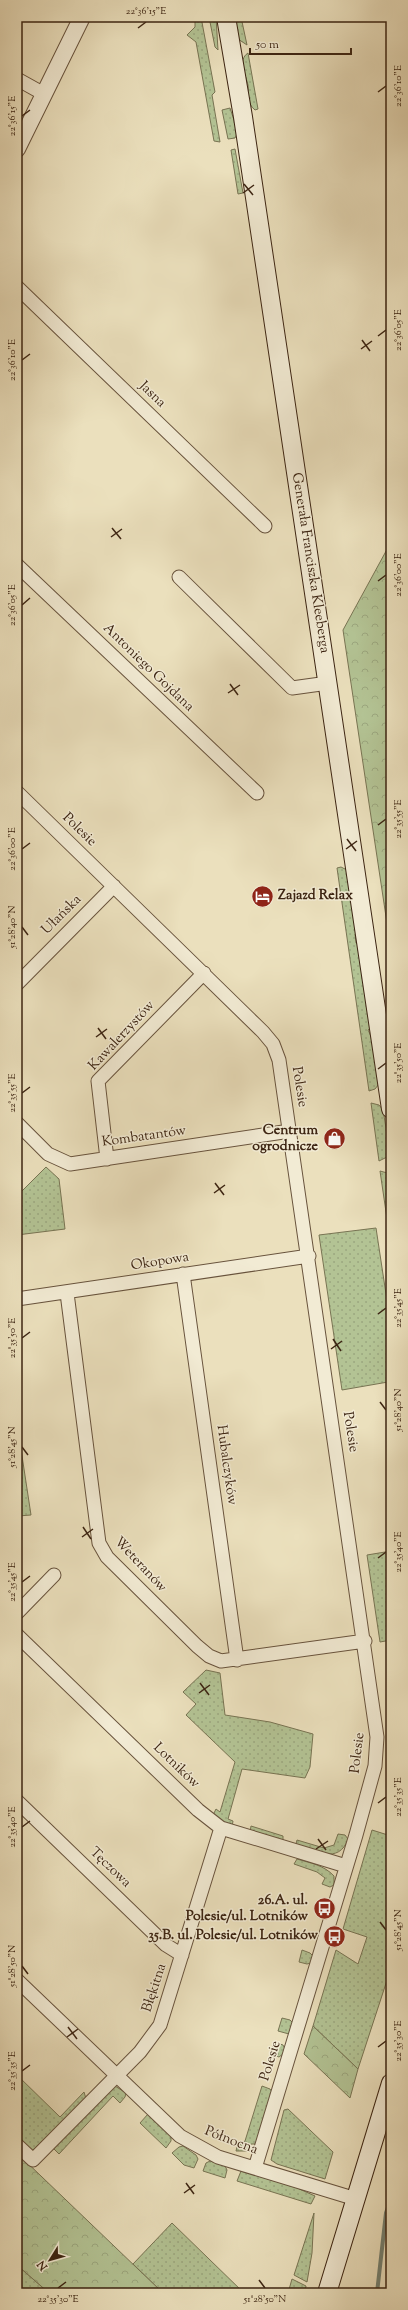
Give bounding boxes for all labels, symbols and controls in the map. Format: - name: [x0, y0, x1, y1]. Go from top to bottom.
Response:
- text: 22°36'15"E: [126, 4, 166, 19]
- scale bar: [250, 30, 351, 56]
- text: 50 m: [255, 36, 279, 54]
- text: 22°36'10"E: [391, 65, 406, 107]
- text: 22°36'15"E: [5, 96, 20, 136]
- text: 22°36'05"E: [391, 309, 406, 351]
- text: 22°36'10"E: [5, 339, 20, 381]
- street label: Jasna: [133, 376, 170, 413]
- street label: Generała Franciszka Kleeberga: [286, 471, 334, 655]
- text: 22°36'00"E: [391, 553, 406, 597]
- text: 22°36'05"E: [5, 584, 20, 626]
- street label: Antoniego Gojdana: [98, 619, 199, 717]
- text: 22°35'55"E: [391, 799, 406, 839]
- street label: Polesie: [57, 809, 101, 851]
- text: 22°36'00"E: [5, 827, 20, 871]
- hotel icon: Zajazd Relax: [250, 883, 276, 909]
- place label: Zajazd Relax: [278, 886, 353, 906]
- street label: Ułańska: [37, 890, 87, 940]
- text: 51°28'40"N: [5, 906, 20, 949]
- street label: Kawalerzystów: [84, 996, 160, 1075]
- text: 22°35'50"E: [391, 1043, 406, 1083]
- street label: Polesie: [286, 1065, 312, 1109]
- text: 22°35'55"E: [5, 1073, 20, 1113]
- street label: Kombatantów: [101, 1121, 188, 1153]
- place label: Centrum ogrodnicze: [252, 1121, 318, 1157]
- shop icon: Centrum ogrodnicze: [321, 1126, 347, 1152]
- street label: Okopowa: [129, 1247, 191, 1276]
- text: 22°35'45"E: [391, 1288, 406, 1328]
- text: 22°35'50"E: [5, 1318, 20, 1358]
- text: 51°28'40"N: [391, 1389, 406, 1432]
- street label: Polesie: [337, 1410, 363, 1454]
- street label: Hubalczyków: [210, 1424, 242, 1507]
- text: 51°28'45"N: [5, 1426, 20, 1469]
- text: 22°35'40"E: [391, 1531, 406, 1573]
- street label: Weteranów: [109, 1533, 171, 1598]
- text: 22°35'45"E: [5, 1562, 20, 1602]
- street label: Polesie: [346, 1731, 370, 1775]
- street label: Lotników: [148, 1739, 204, 1794]
- text: 22°35'35"E: [391, 1777, 406, 1817]
- text: 22°35'40"E: [5, 1806, 20, 1848]
- street label: Tęczowa: [85, 1843, 136, 1893]
- place label: 26.A. ul. Polesie/ul. Lotników: [186, 1891, 309, 1927]
- bus stop icon: 26.A. ul. Polesie/ul. Lotników: [311, 1896, 337, 1922]
- text: 51°28'45"N: [391, 1909, 406, 1952]
- bus stop icon: 35.B. ul. Polesie/ul. Lotników: [321, 1923, 347, 1949]
- place label: 35.B. ul. Polesie/ul. Lotników: [148, 1926, 319, 1946]
- text: 51°28'50"N: [5, 1945, 20, 1988]
- street label: Błękitna: [138, 1961, 172, 2015]
- text: 22°35'30"E: [391, 2020, 406, 2062]
- street label: Polesie: [255, 2038, 287, 2084]
- text: 22°35'35"E: [5, 2051, 20, 2091]
- street label: Północna: [201, 2122, 261, 2161]
- north arrow: [30, 2240, 70, 2280]
- text: N: [34, 2257, 52, 2275]
- text: 22°35'30"E: [37, 2292, 79, 2307]
- text: 51°28'50"N: [243, 2292, 286, 2307]

